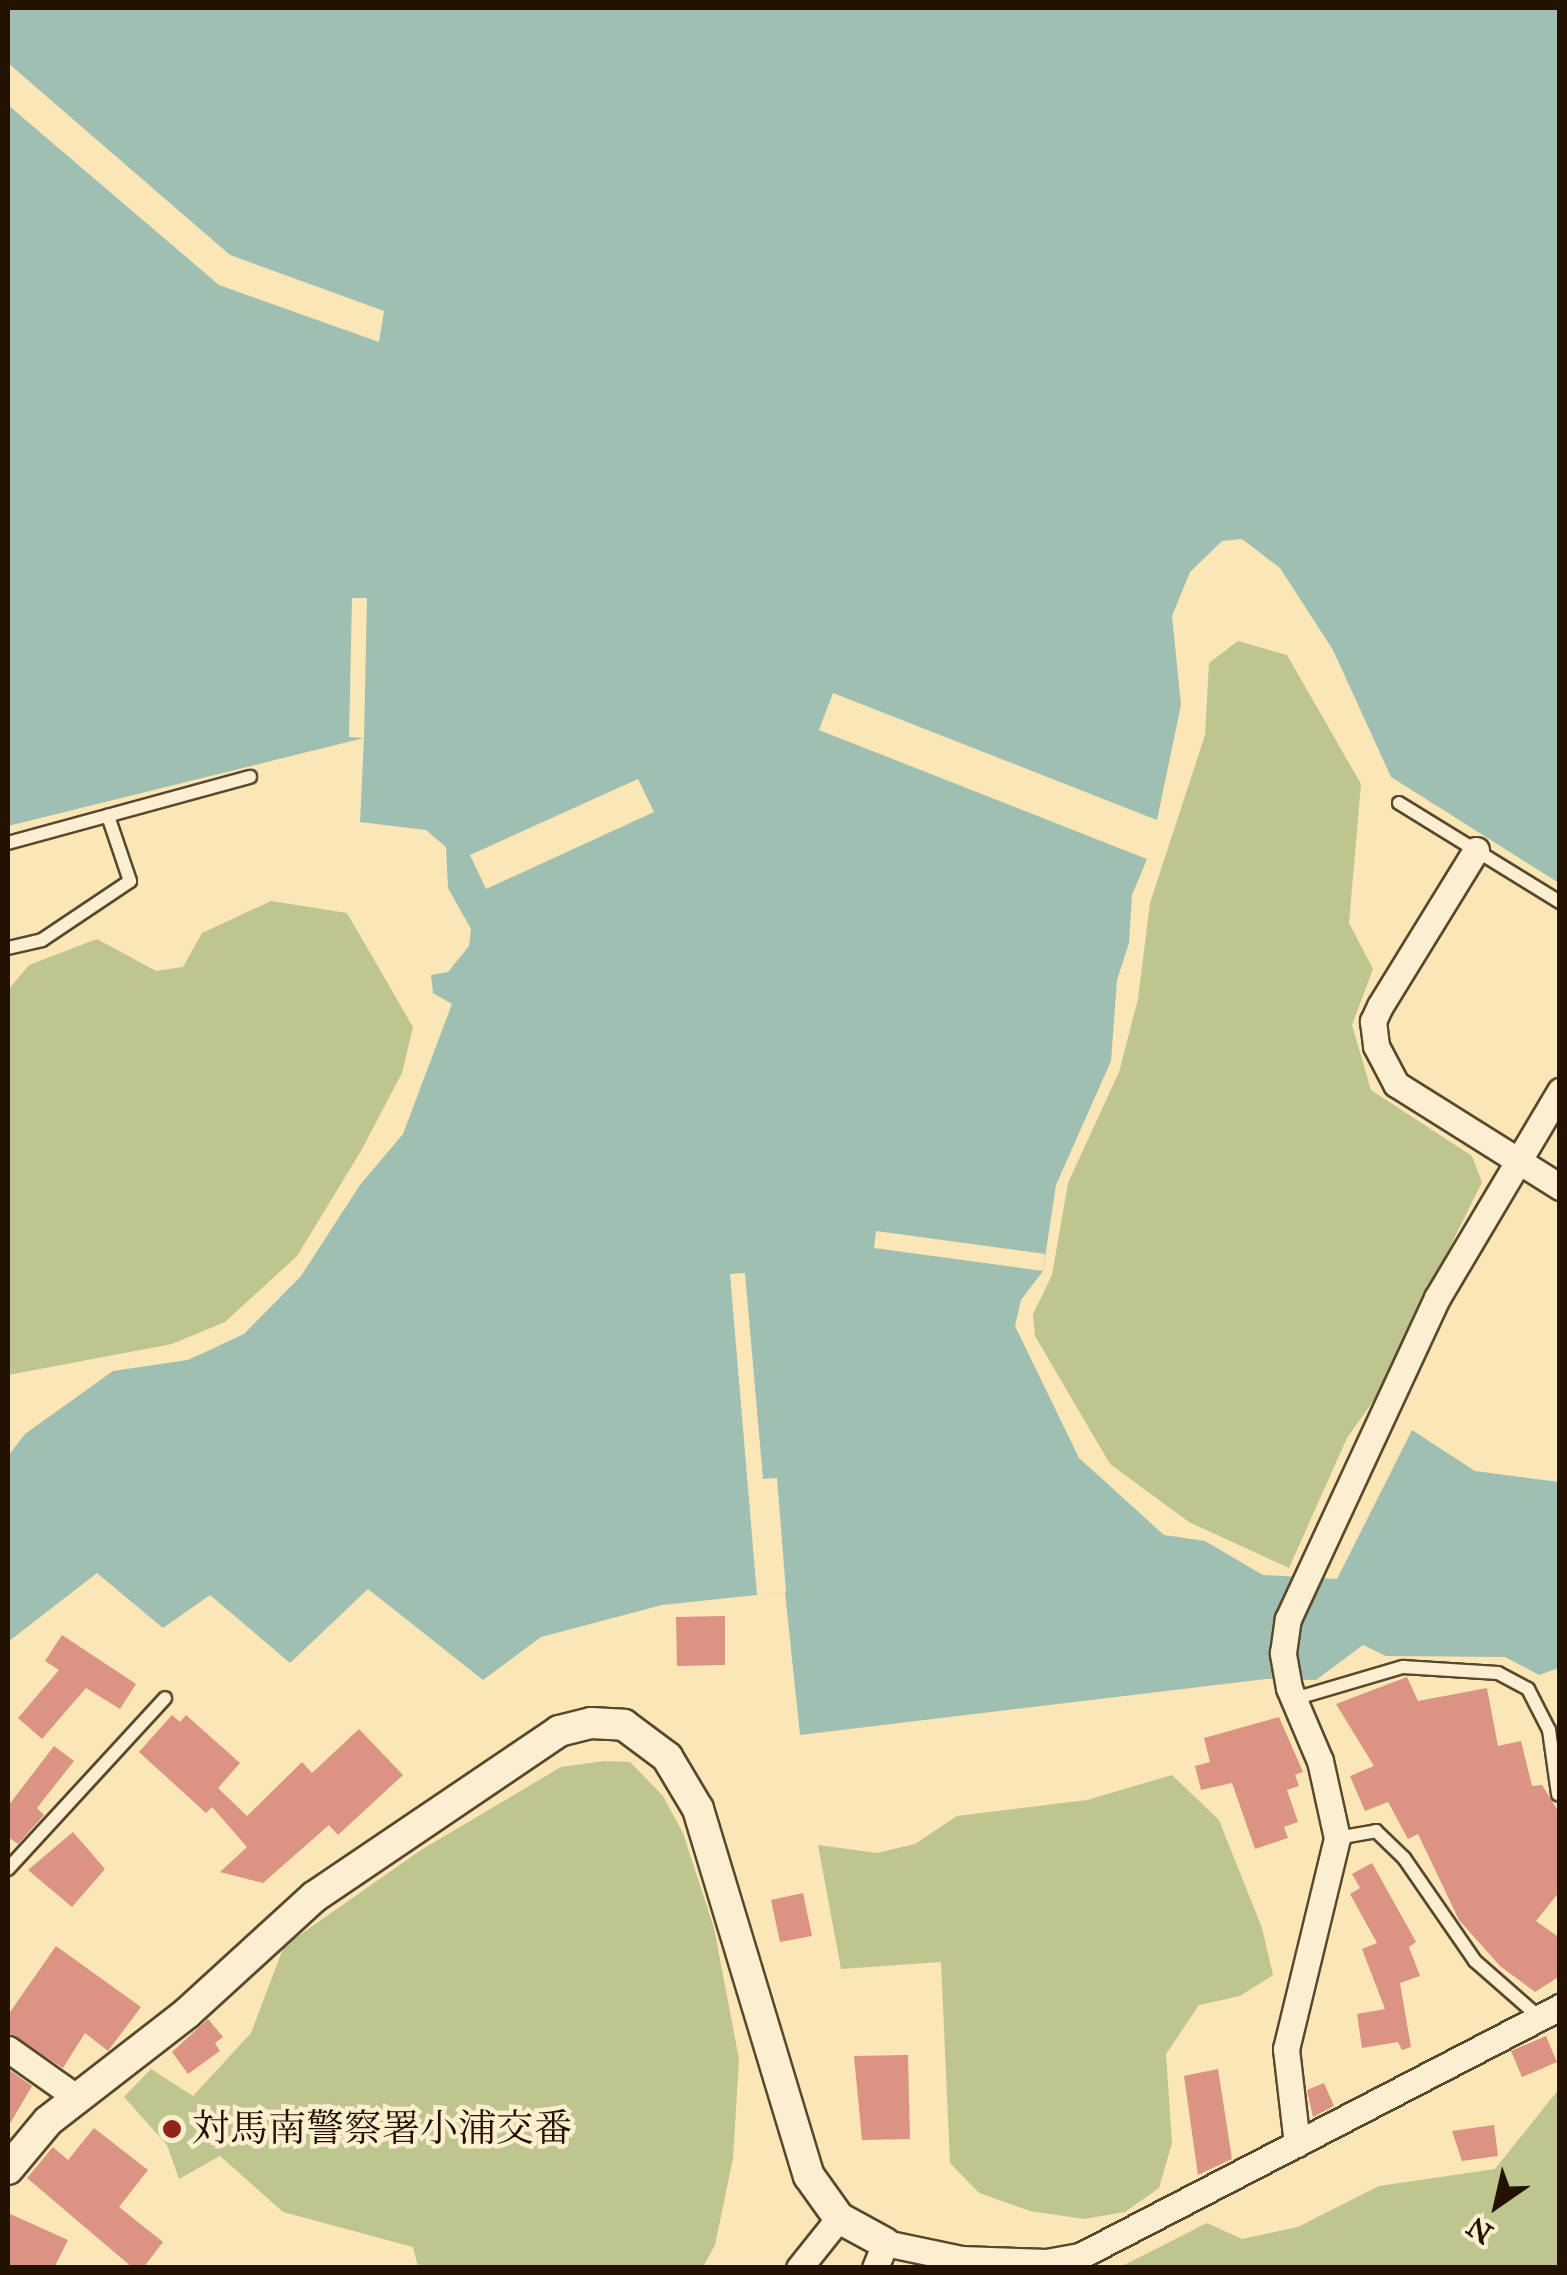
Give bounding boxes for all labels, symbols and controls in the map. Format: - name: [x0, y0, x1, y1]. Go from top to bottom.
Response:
- place label: 対馬南警察署小浦交番: [192, 2106, 572, 2152]
- marker: 対馬南警察署小浦交番: [161, 2118, 183, 2140]
- north arrow: [1447, 2155, 1547, 2255]
- text: N: [1460, 2209, 1500, 2251]

